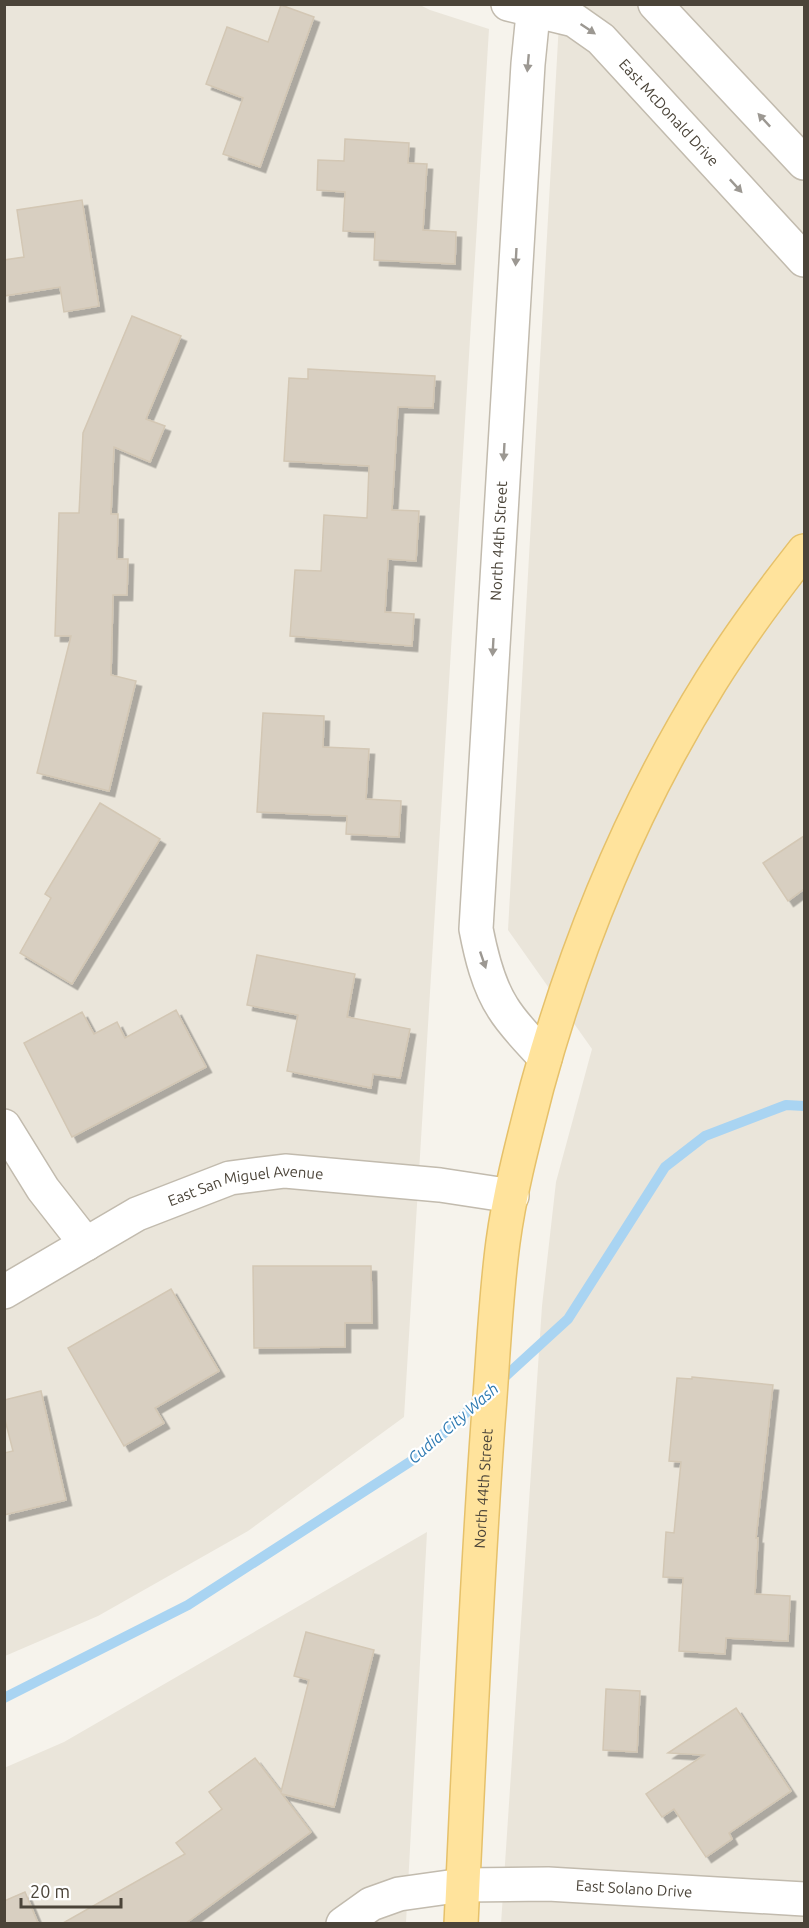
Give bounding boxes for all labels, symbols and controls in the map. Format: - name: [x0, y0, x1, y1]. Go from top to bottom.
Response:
- one-way arrow: [579, 23, 595, 35]
- one-way arrow: [524, 53, 533, 72]
- street label: East McDonald Drive: [616, 55, 722, 169]
- one-way arrow: [757, 113, 771, 128]
- one-way arrow: [729, 178, 743, 193]
- one-way arrow: [512, 248, 521, 267]
- one-way arrow: [500, 443, 509, 462]
- street label: North 44th Street: [487, 481, 510, 601]
- one-way arrow: [488, 637, 497, 656]
- one-way arrow: [479, 951, 489, 969]
- street label: East San Miguel Avenue: [165, 1162, 324, 1209]
- water label: Cudia City Wash: [404, 1379, 502, 1467]
- street label: North 44th Street: [471, 1428, 496, 1549]
- scale bar: [21, 1871, 122, 1909]
- street label: East Solano Drive: [575, 1877, 693, 1900]
- text: 20 m: [30, 1881, 70, 1901]

